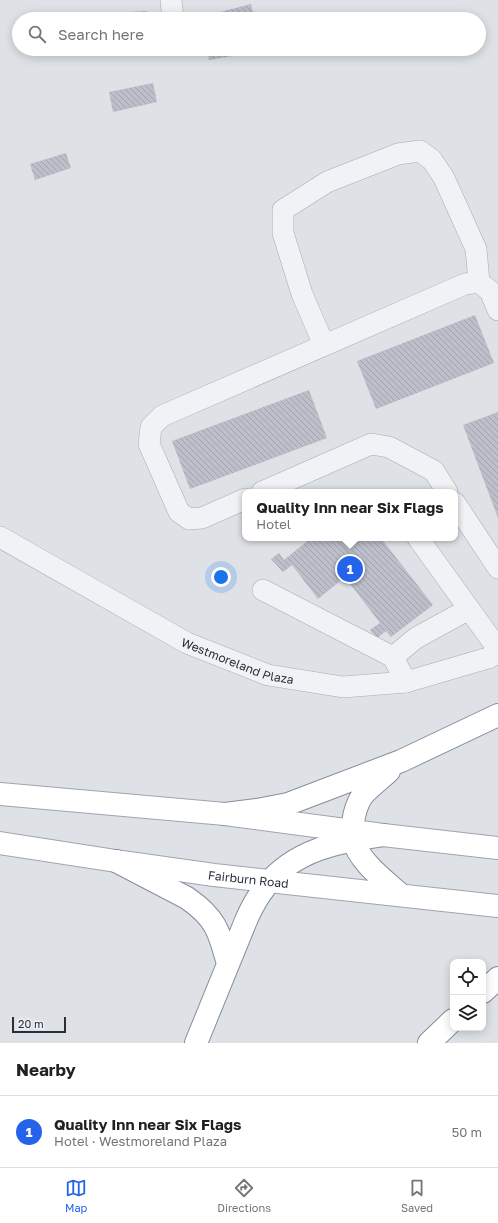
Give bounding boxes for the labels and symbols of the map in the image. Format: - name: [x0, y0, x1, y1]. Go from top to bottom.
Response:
- pin: 1: [337, 554, 363, 584]
- your location: [211, 567, 231, 587]
- street label: Westmoreland Plaza: [179, 634, 295, 687]
- street label: Fairburn Road: [207, 867, 289, 891]
- scale bar: [12, 1015, 66, 1034]

